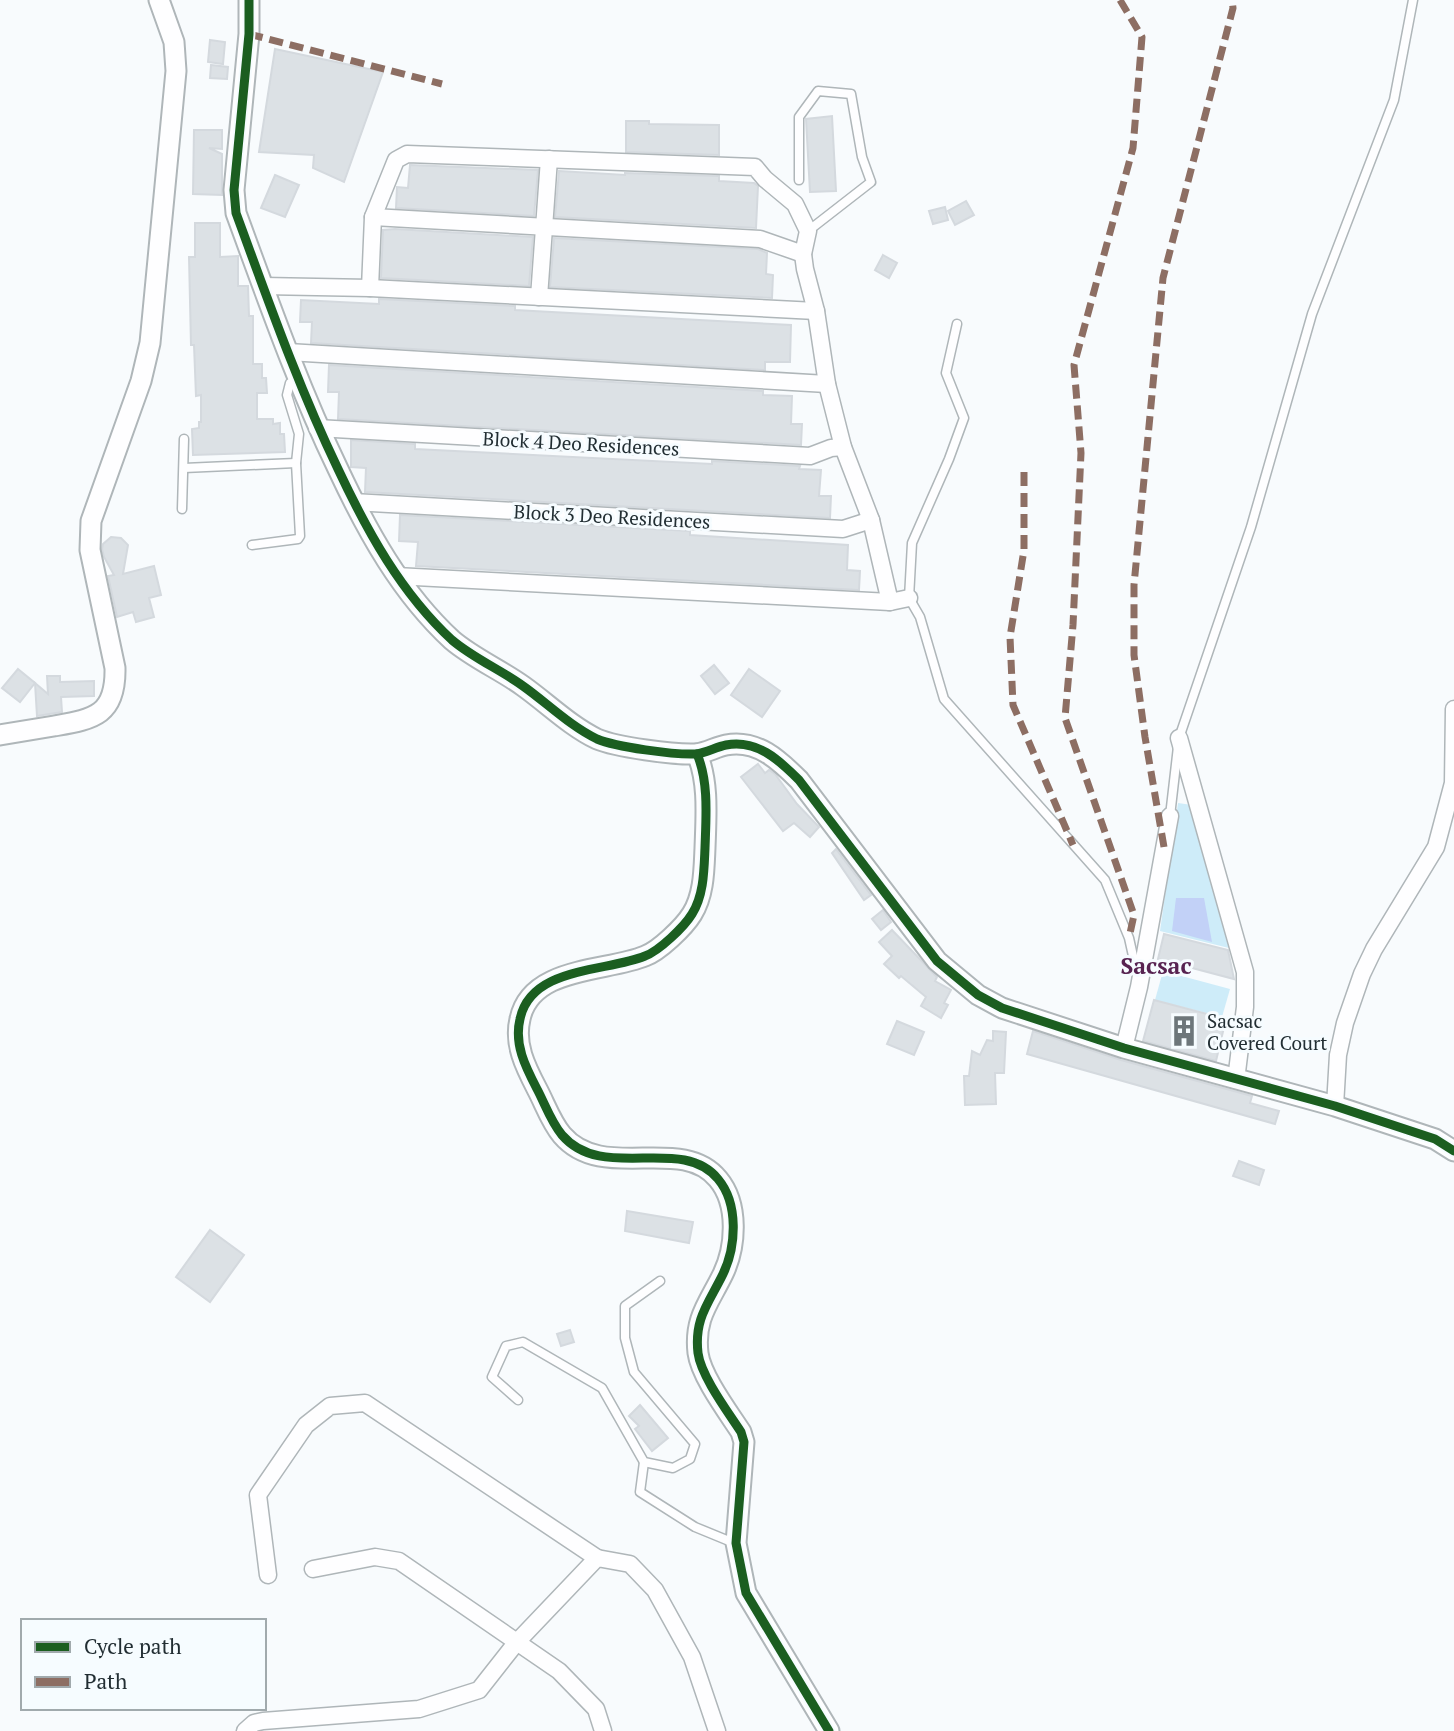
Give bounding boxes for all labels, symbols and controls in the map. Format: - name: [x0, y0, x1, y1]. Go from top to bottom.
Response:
- street label: Block 4 Deo Residences: [482, 425, 680, 461]
- street label: Block 3 Deo Residences: [513, 498, 711, 534]
- district label: Sacsac: [1120, 950, 1192, 981]
- place label: Sacsac Covered Court: [1207, 1008, 1327, 1055]
- building icon: Sacsac Covered Court: [1167, 1014, 1201, 1048]
- legend: [21, 1619, 266, 1710]
- text: Cycle path: [84, 1632, 182, 1660]
- text: Path: [84, 1667, 127, 1695]

